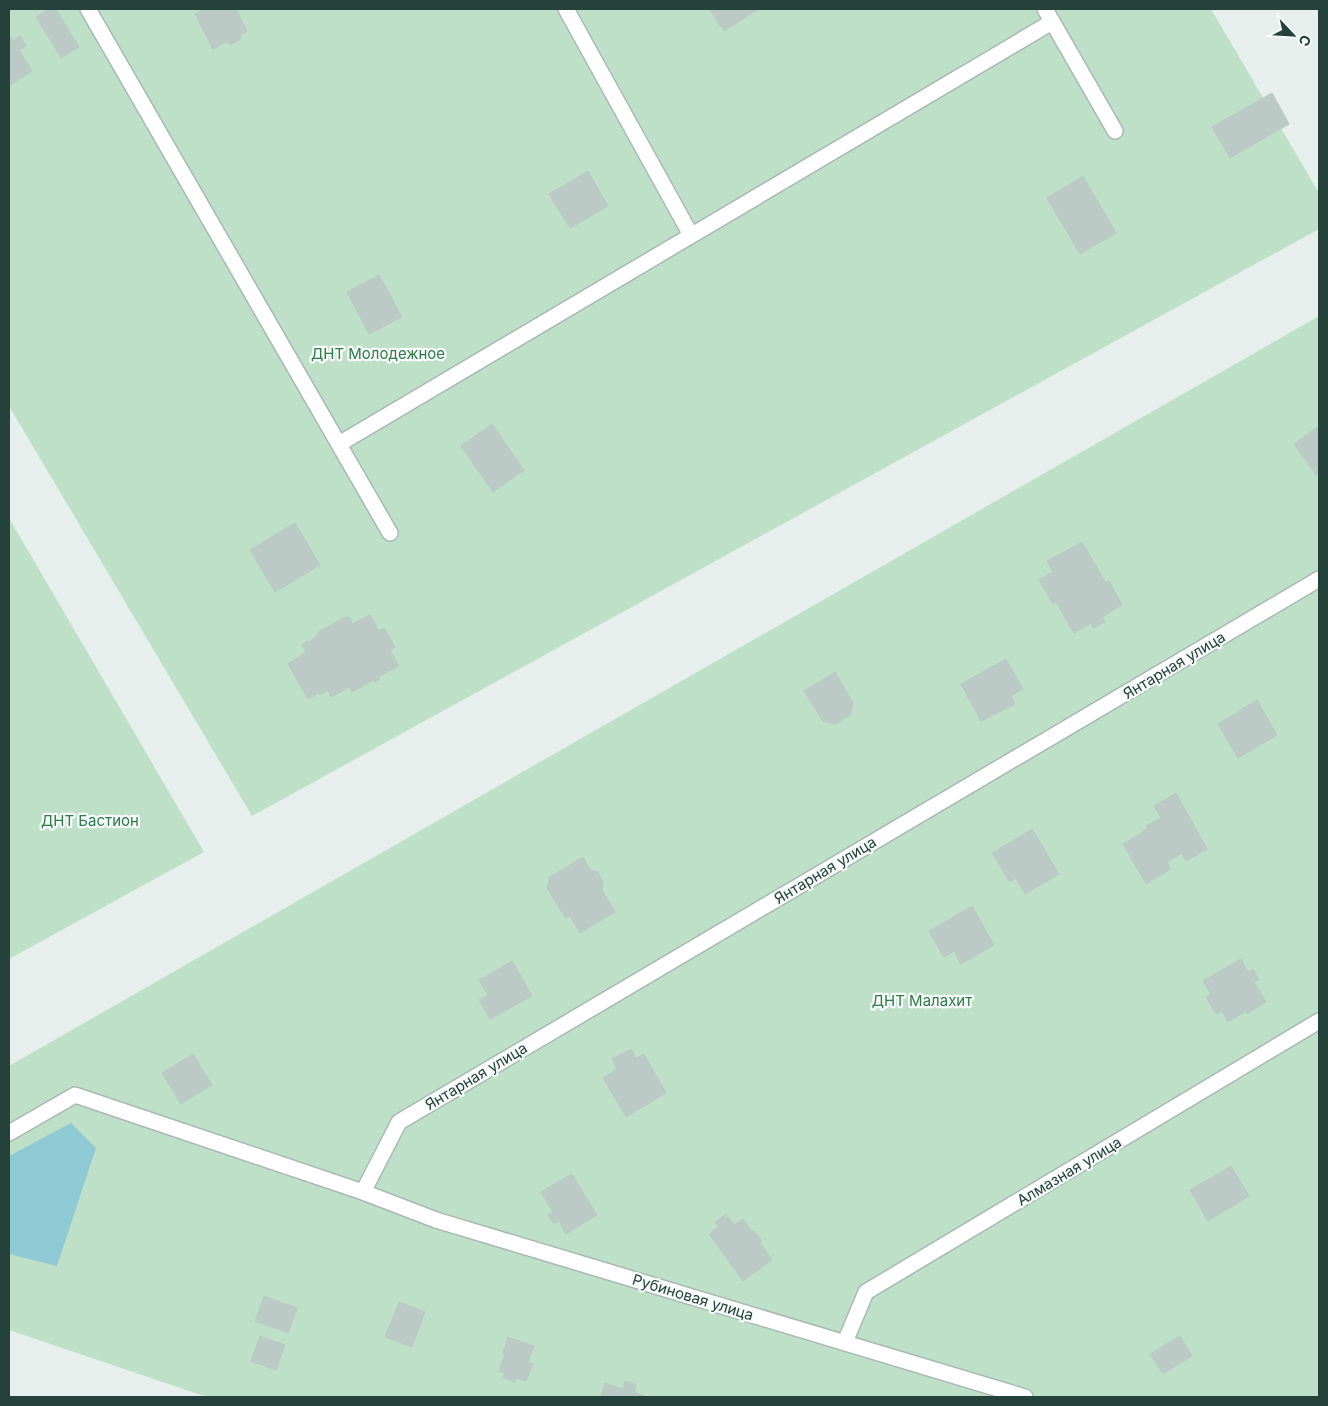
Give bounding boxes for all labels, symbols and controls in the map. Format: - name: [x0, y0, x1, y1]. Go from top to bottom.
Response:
- north arrow: [1268, 10, 1318, 60]
- text: С: [1295, 32, 1315, 49]
- park label: ДНТ Молодежное: [311, 344, 445, 363]
- street label: Янтарная улица: [1120, 627, 1228, 703]
- park label: ДНТ Бастион: [41, 811, 139, 830]
- street label: Янтарная улица: [771, 832, 879, 908]
- park label: ДНТ Малахит: [872, 991, 972, 1010]
- street label: Янтарная улица: [422, 1038, 530, 1114]
- street label: Алмазная улица: [1013, 1132, 1125, 1210]
- street label: Рубиновая улица: [630, 1270, 756, 1324]

